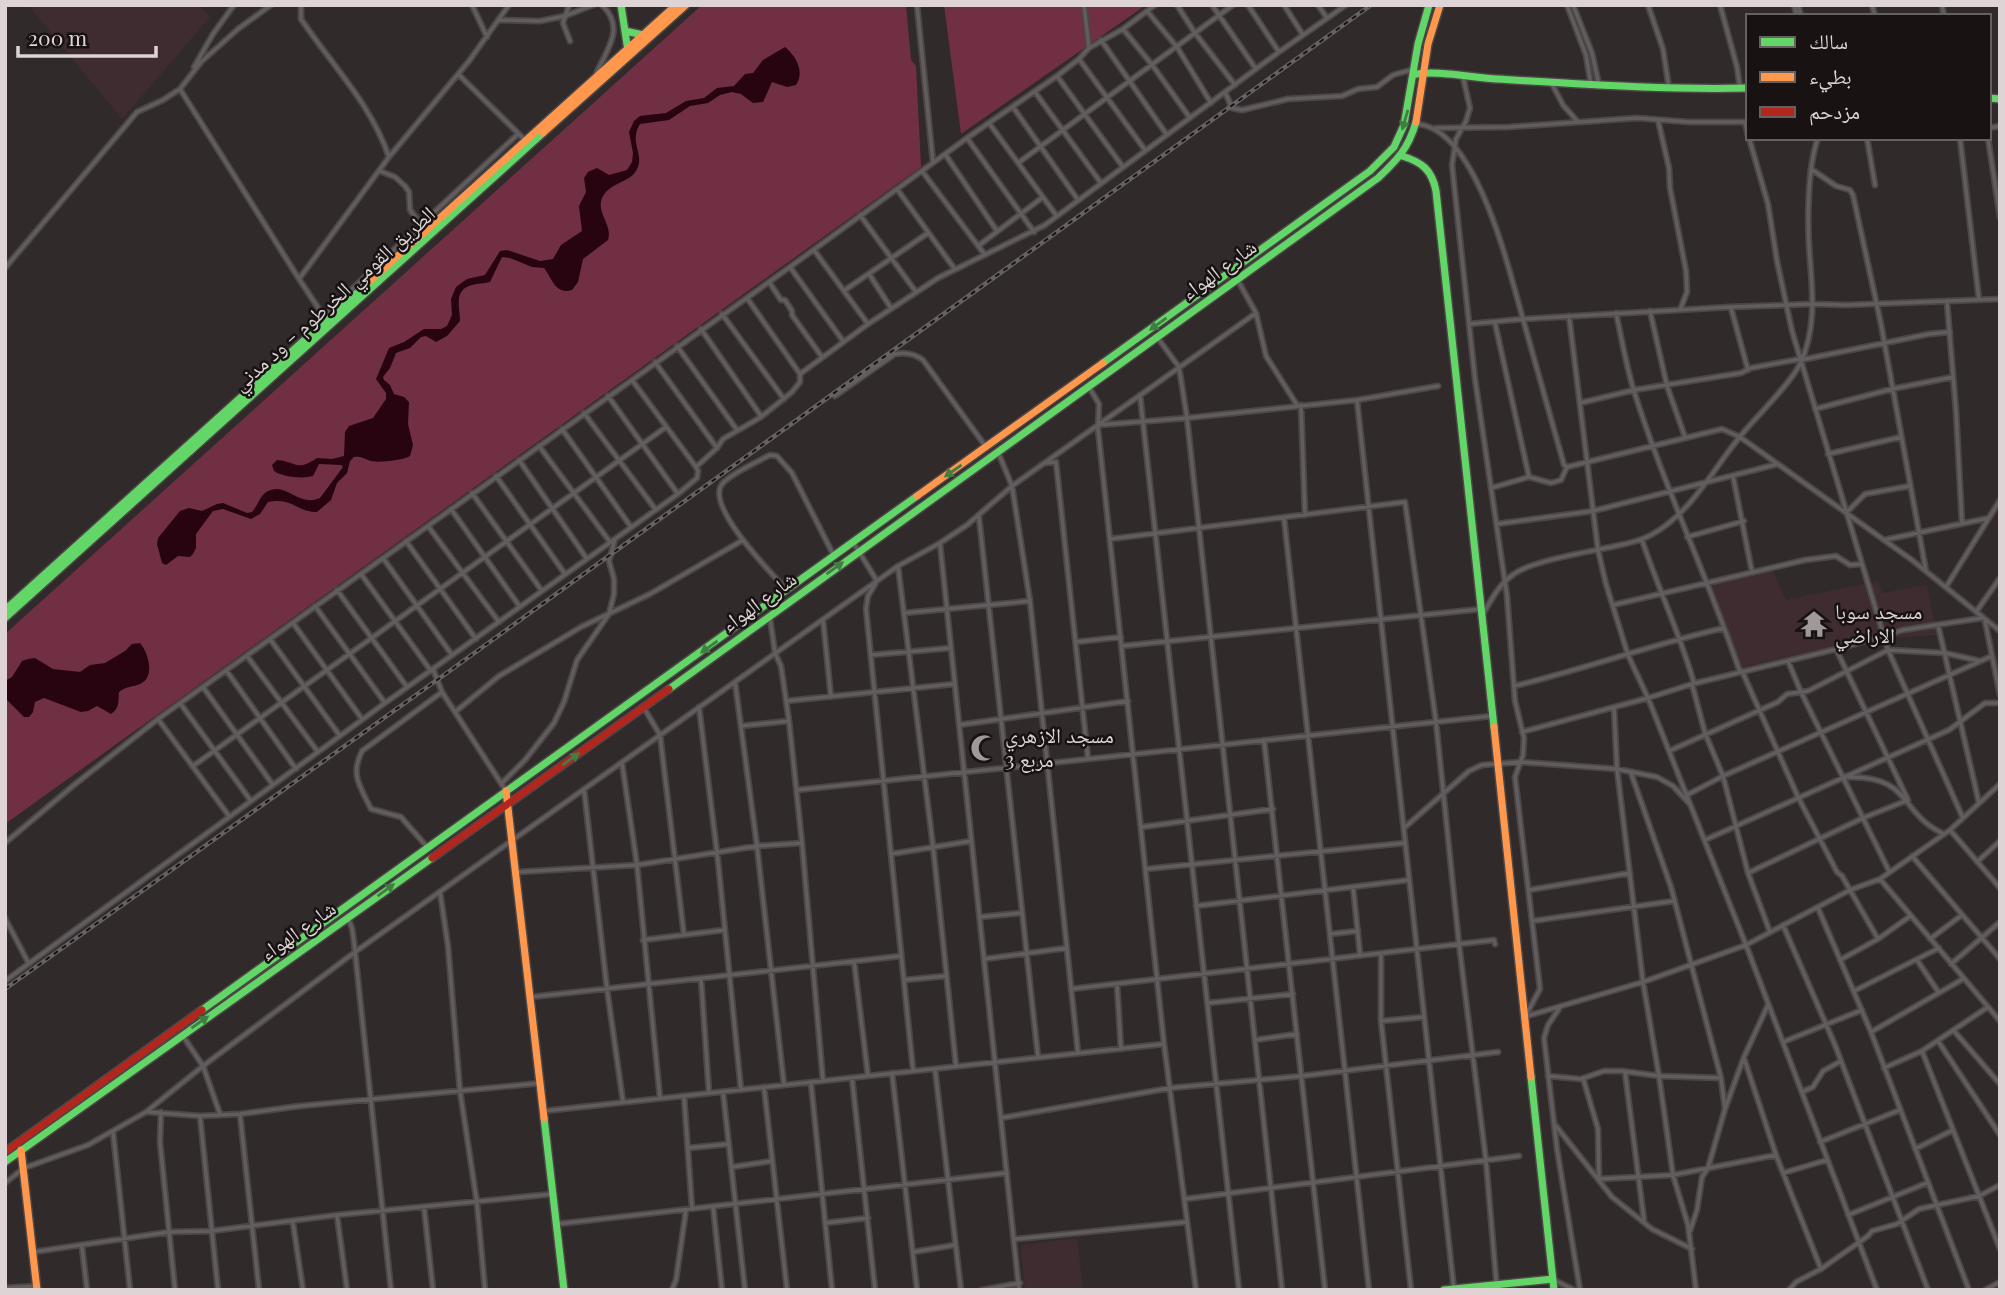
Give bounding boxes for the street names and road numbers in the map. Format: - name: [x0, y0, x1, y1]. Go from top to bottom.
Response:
- street label: الطريق القومي الخرطوم - ود مدني: [225, 199, 443, 399]
- street label: شارع الهواء: [1175, 232, 1262, 306]
- street label: شارع الهواء: [715, 564, 802, 638]
- street label: شارع الهواء: [253, 893, 341, 966]

